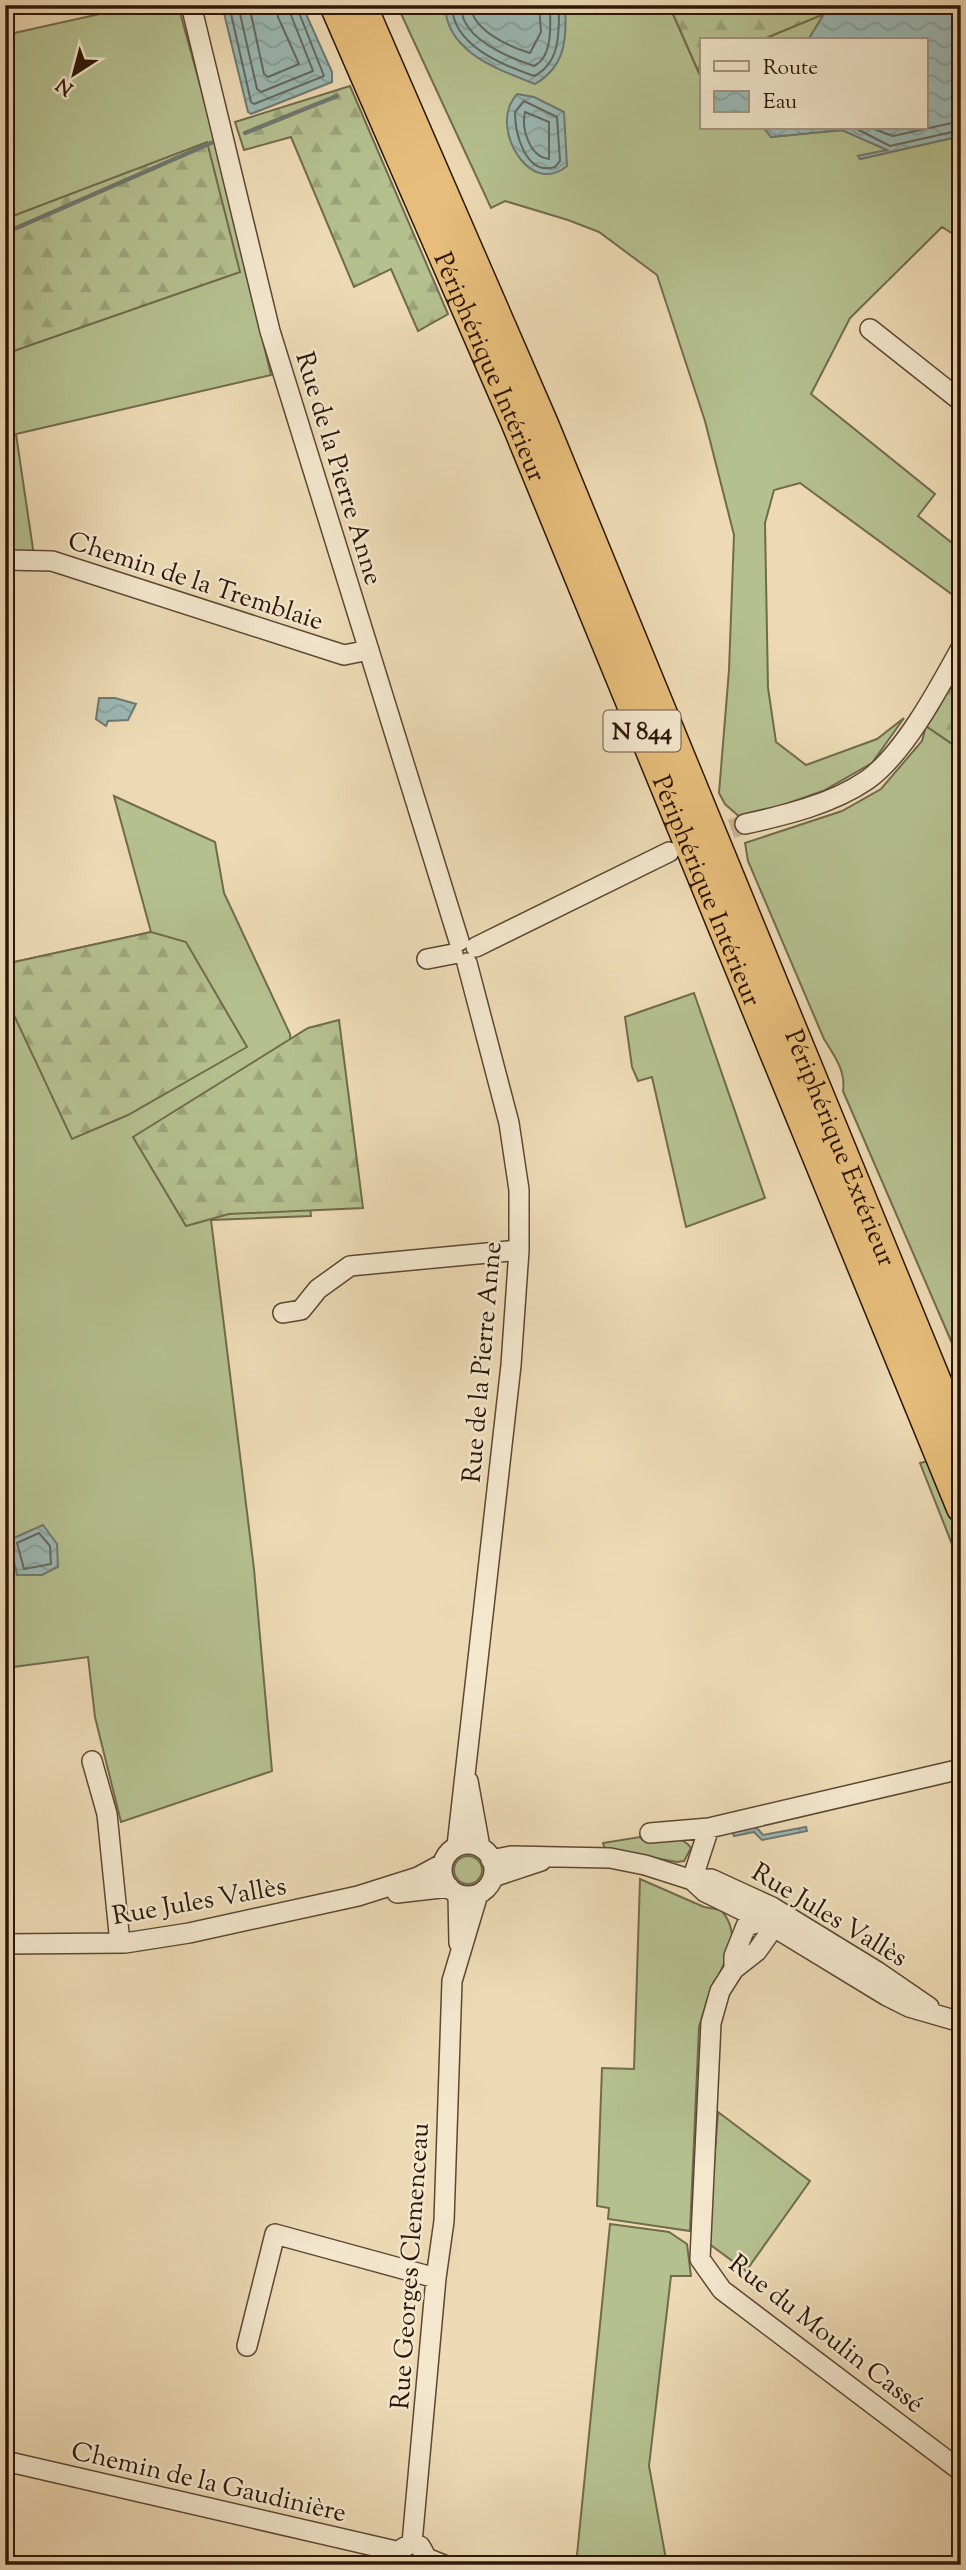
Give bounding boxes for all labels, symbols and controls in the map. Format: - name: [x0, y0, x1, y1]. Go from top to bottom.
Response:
- north arrow: [38, 38, 108, 108]
- legend: [700, 38, 928, 130]
- text: Route: [763, 54, 818, 84]
- text: N: [51, 70, 80, 101]
- text: Eau: [763, 88, 797, 118]
- street label: Périphérique Intérieur: [423, 247, 554, 488]
- street label: Rue de la Pierre Anne: [285, 348, 391, 590]
- street label: Chemin de la Tremblaie: [63, 524, 328, 641]
- road number: N 844: [604, 710, 680, 752]
- street label: Périphérique Intérieur: [641, 770, 769, 1013]
- street label: Périphérique Extérieur: [774, 1025, 904, 1273]
- street label: Rue de la Pierre Anne: [455, 1240, 512, 1484]
- street label: Rue Jules Vallès: [744, 1855, 914, 1977]
- street label: Rue Jules Vallès: [110, 1869, 289, 1936]
- street label: Rue Georges Clemenceau: [383, 2122, 440, 2411]
- street label: Rue du Moulin Cassé: [720, 2247, 931, 2423]
- street label: Chemin de la Gaudinière: [67, 2434, 350, 2533]

